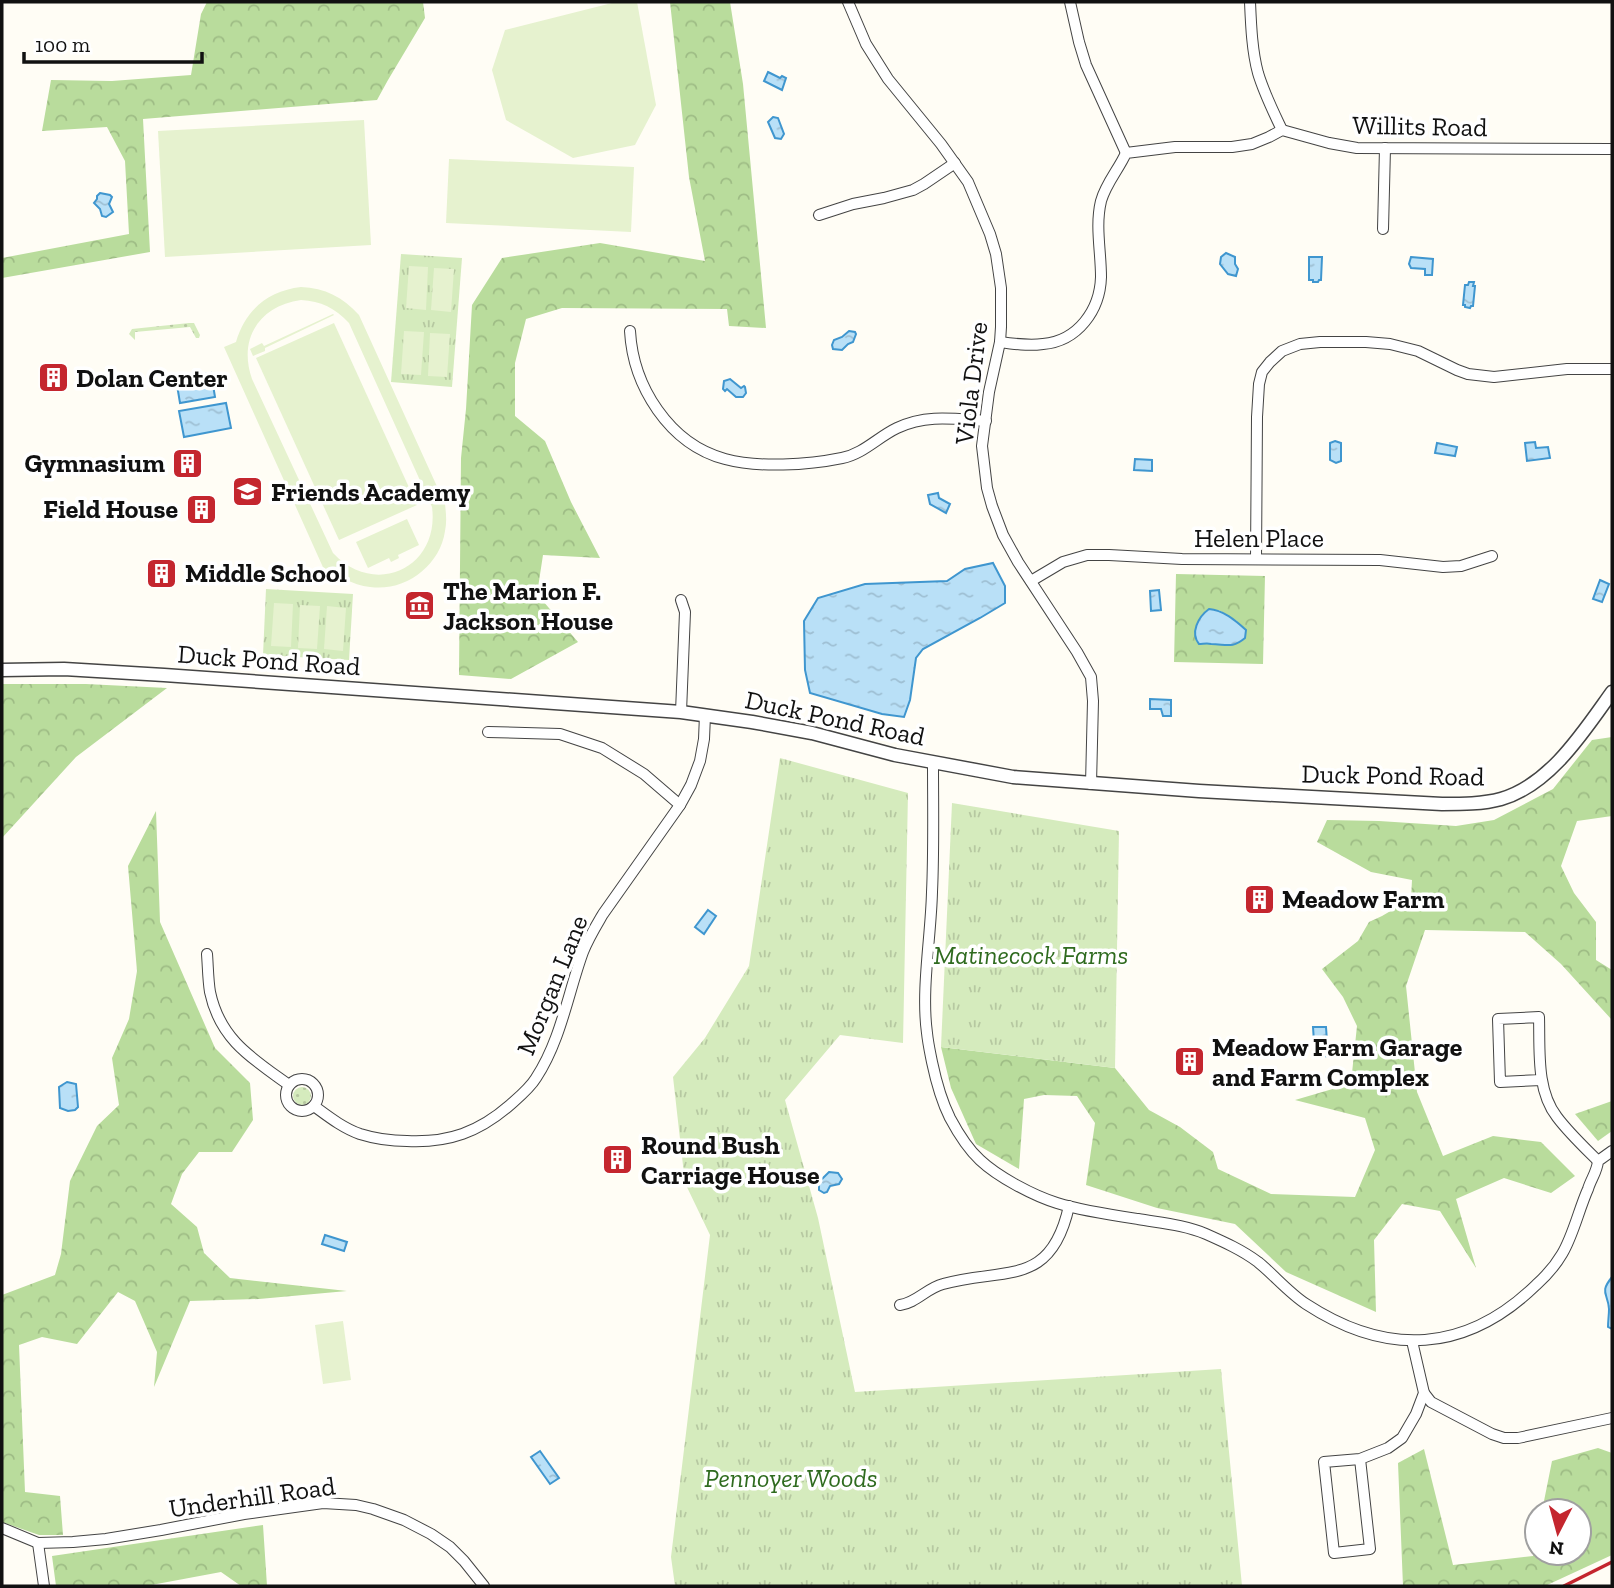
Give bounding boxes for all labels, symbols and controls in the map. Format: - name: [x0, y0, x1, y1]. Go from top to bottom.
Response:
- scale bar: [24, 21, 203, 65]
- text: 100 m: [35, 32, 90, 57]
- street label: Willits Road: [1352, 109, 1488, 143]
- street label: Viola Drive: [947, 320, 994, 447]
- building icon: Dolan Center: [36, 361, 70, 395]
- place label: Dolan Center: [76, 362, 228, 394]
- building icon: Gymnasium: [171, 446, 205, 480]
- place label: Gymnasium: [24, 447, 165, 479]
- school or university icon: Friends Academy: [231, 475, 265, 509]
- place label: Friends Academy: [271, 476, 470, 508]
- building icon: Field House: [184, 492, 218, 526]
- place label: Field House: [43, 493, 178, 525]
- street label: Helen Place: [1194, 522, 1324, 554]
- building icon: Middle School: [145, 556, 179, 590]
- place label: Middle School: [185, 557, 347, 589]
- place label: The Marion F. Jackson House: [443, 575, 614, 637]
- museum icon: The Marion F. Jackson House: [403, 589, 437, 623]
- street label: Duck Pond Road: [177, 638, 361, 682]
- street label: Duck Pond Road: [742, 683, 928, 753]
- street label: Duck Pond Road: [1301, 757, 1485, 793]
- building icon: Meadow Farm: [1242, 882, 1276, 916]
- place label: Meadow Farm: [1282, 883, 1445, 915]
- street label: Morgan Lane: [509, 910, 595, 1060]
- park label: Matinecock Farms: [934, 939, 1128, 971]
- place label: Meadow Farm Garage and Farm Complex: [1212, 1031, 1463, 1093]
- building icon: Meadow Farm Garage and Farm Complex: [1172, 1045, 1206, 1079]
- place label: Round Bush Carriage House: [641, 1129, 820, 1191]
- building icon: Round Bush Carriage House: [601, 1143, 635, 1177]
- park label: Pennoyer Woods: [704, 1462, 878, 1494]
- street label: Underhill Road: [167, 1469, 337, 1525]
- north arrow: [1523, 1497, 1593, 1567]
- text: N: [1548, 1536, 1565, 1561]

